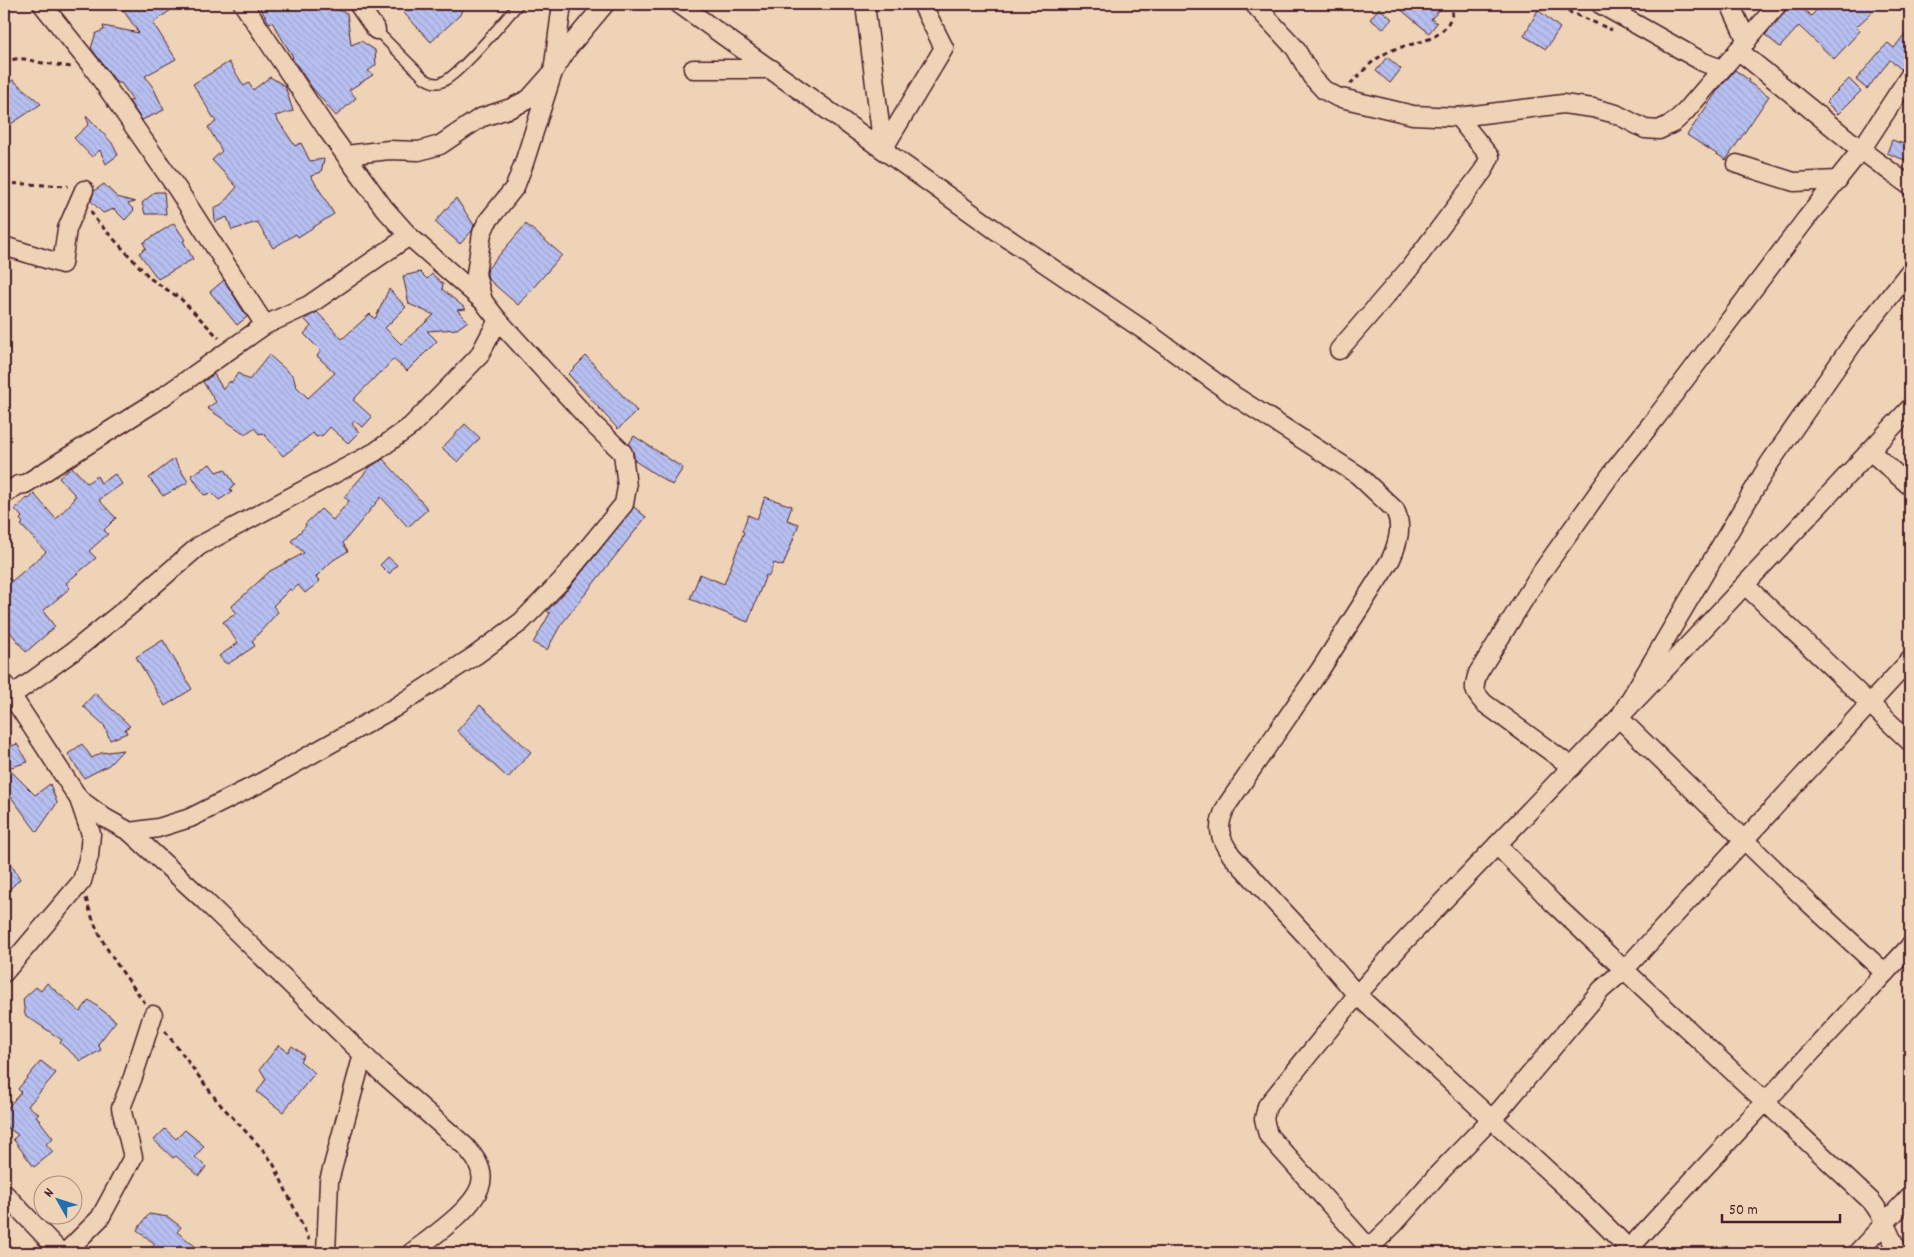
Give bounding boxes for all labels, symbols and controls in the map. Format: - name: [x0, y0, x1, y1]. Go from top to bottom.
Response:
- north arrow: [32, 1174, 82, 1224]
- text: N: [40, 1184, 59, 1202]
- scale bar: [1722, 1192, 1839, 1224]
- text: 50 m: [1729, 1200, 1758, 1222]

